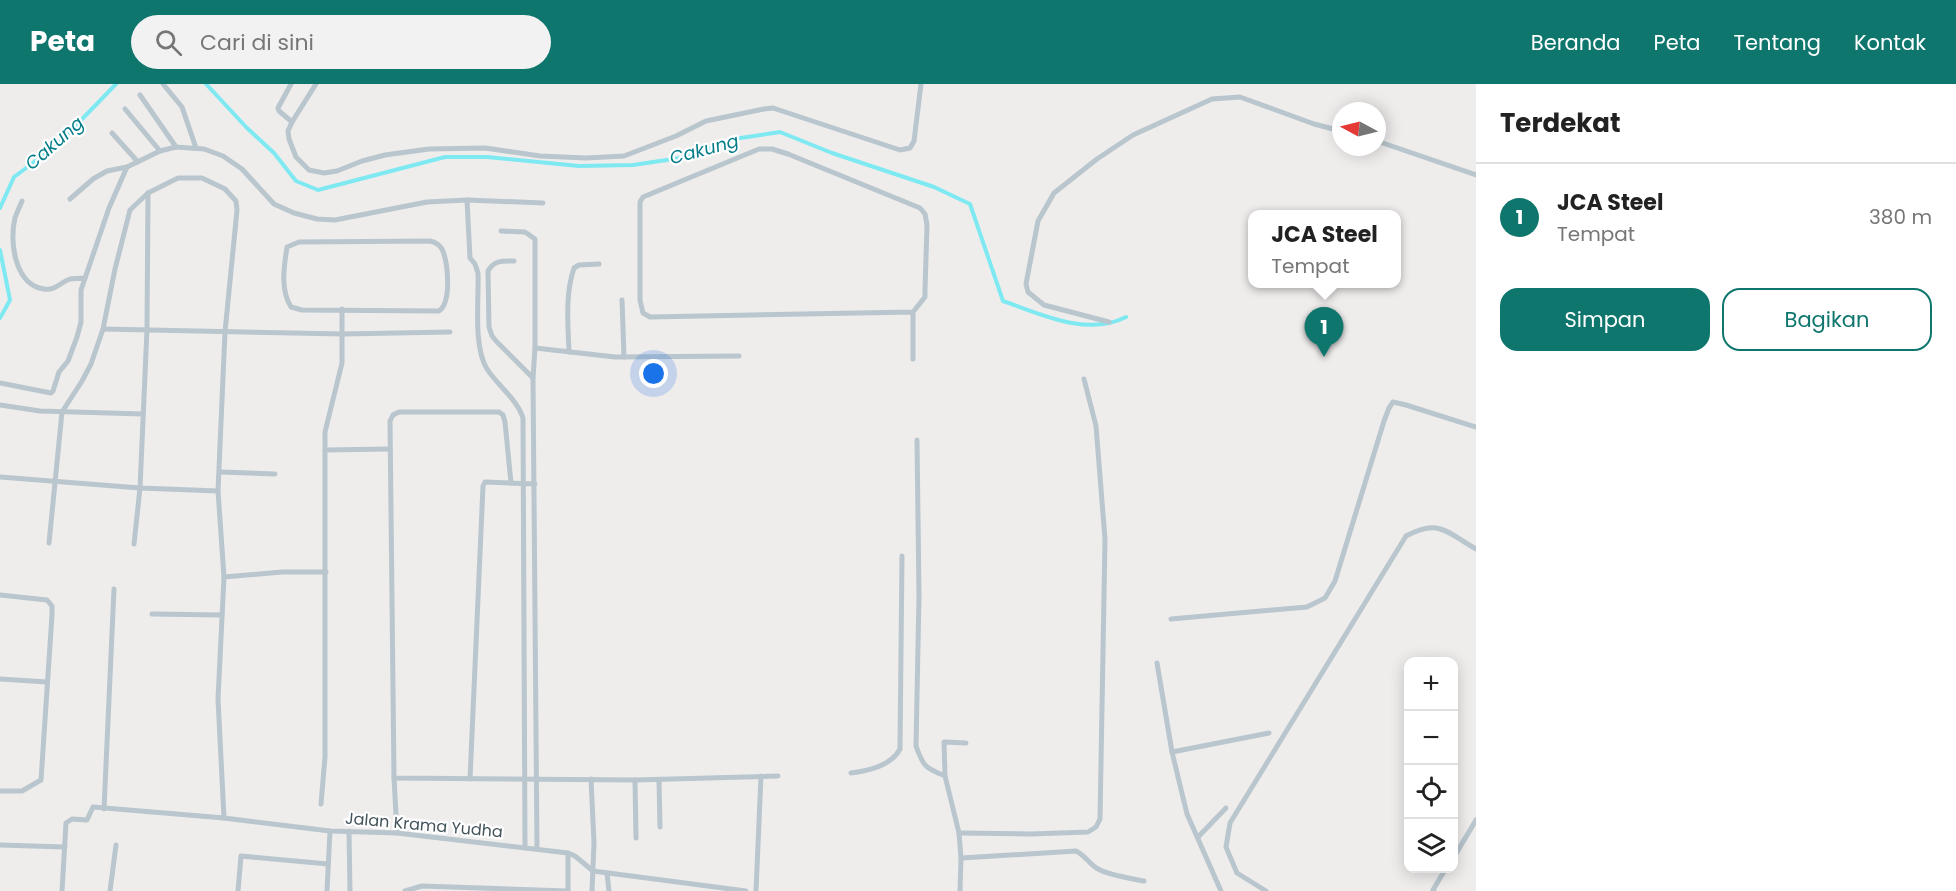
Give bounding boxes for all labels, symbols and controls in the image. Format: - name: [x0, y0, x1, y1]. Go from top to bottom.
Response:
- search box: [131, 15, 551, 69]
- text: Peta: [30, 22, 95, 61]
- icon: search: [152, 26, 185, 59]
- text: Cari di sini: [200, 27, 314, 58]
- text: Beranda: [1531, 28, 1621, 57]
- text: Peta: [1654, 28, 1701, 57]
- text: Tentang: [1734, 28, 1821, 57]
- text: Kontak: [1854, 28, 1926, 57]
- north arrow: [1332, 102, 1386, 156]
- text: Terdekat: [1500, 105, 1620, 141]
- water label: Cakung: [19, 110, 89, 176]
- water label: Cakung: [667, 128, 741, 170]
- text: JCA Steel: [1557, 187, 1663, 218]
- text: 1: [1516, 203, 1523, 231]
- text: 380 m: [1869, 203, 1932, 231]
- popup: [1248, 210, 1401, 288]
- text: JCA Steel: [1271, 219, 1378, 250]
- text: Tempat: [1557, 220, 1635, 248]
- text: Tempat: [1271, 252, 1349, 280]
- button: Simpan: [1500, 288, 1710, 351]
- button: Bagikan: [1722, 288, 1932, 351]
- pin: 1: [1304, 308, 1344, 357]
- your location: [639, 359, 668, 388]
- map controls: [1404, 657, 1458, 873]
- button: +: [1404, 657, 1458, 711]
- button: −: [1404, 711, 1458, 765]
- button: locate: [1404, 765, 1458, 819]
- street label: Jalan Krama Yudha: [344, 807, 504, 843]
- button: layers: [1404, 819, 1458, 873]

